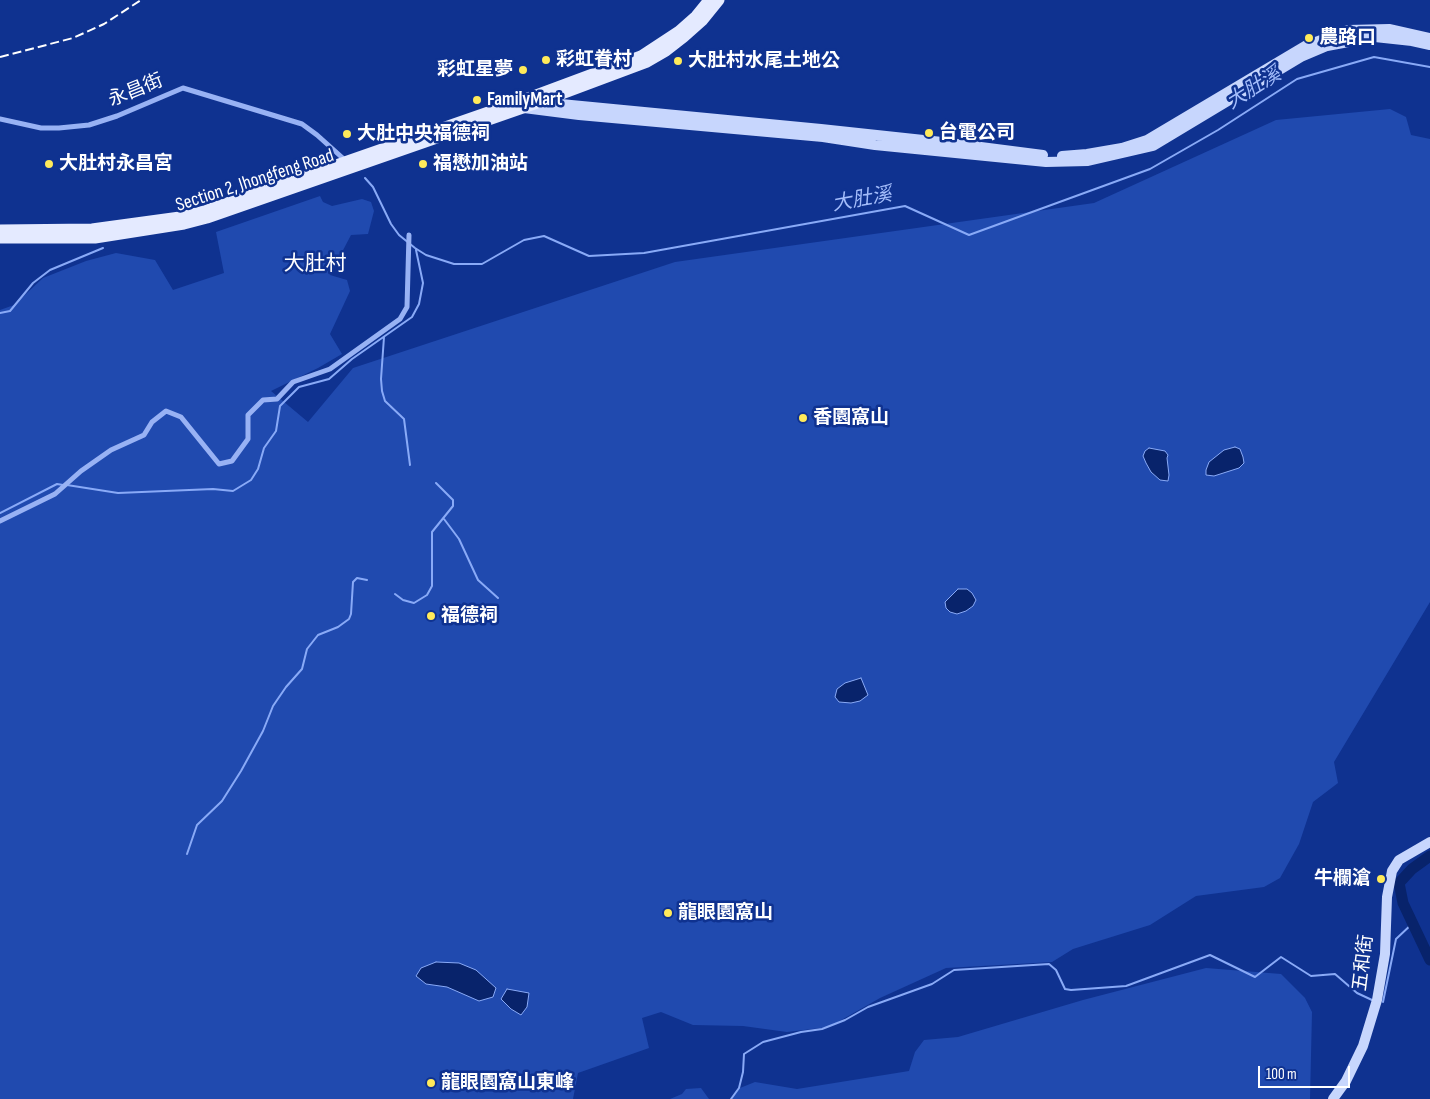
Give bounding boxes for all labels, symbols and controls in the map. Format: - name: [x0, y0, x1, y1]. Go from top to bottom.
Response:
- place label: 農路口: [1319, 27, 1376, 49]
- marker: 農路口: [1303, 32, 1315, 44]
- place label: 彩虹眷村: [556, 49, 632, 71]
- place label: 大肚村水尾土地公: [688, 50, 840, 72]
- marker: 彩虹眷村: [540, 54, 552, 66]
- marker: 大肚村水尾土地公: [672, 55, 684, 67]
- place label: 彩虹星夢: [437, 59, 513, 81]
- water label: 大肚溪: [1222, 63, 1286, 115]
- marker: 彩虹星夢: [517, 64, 529, 76]
- street label: 永昌街: [105, 70, 167, 112]
- place label: FamilyMart: [487, 89, 562, 111]
- marker: FamilyMart: [471, 94, 483, 106]
- place label: 台電公司: [939, 122, 1015, 144]
- place label: 大肚中央福德祠: [357, 123, 490, 145]
- marker: 台電公司: [923, 127, 935, 139]
- marker: 大肚中央福德祠: [341, 128, 353, 140]
- street label: Section 2, Jhongfeng Road: [173, 145, 337, 217]
- place label: 大肚村永昌宮: [59, 153, 173, 175]
- place label: 福懋加油站: [433, 153, 528, 175]
- marker: 大肚村永昌宮: [43, 158, 55, 170]
- marker: 福懋加油站: [417, 158, 429, 170]
- water label: 大肚溪: [830, 183, 894, 217]
- district label: 大肚村: [284, 252, 346, 278]
- place label: 香園窩山: [813, 407, 889, 429]
- marker: 香園窩山: [797, 412, 809, 424]
- place label: 福德祠: [441, 605, 498, 627]
- marker: 福德祠: [425, 610, 437, 622]
- place label: 牛欄滄: [1314, 868, 1371, 890]
- marker: 牛欄滄: [1375, 873, 1387, 885]
- place label: 龍眼園窩山: [678, 902, 773, 924]
- marker: 龍眼園窩山: [662, 907, 674, 919]
- street label: 五和街: [1349, 933, 1379, 993]
- scale bar: [1260, 1056, 1352, 1088]
- text: 100 m: [1266, 1065, 1297, 1084]
- place label: 龍眼園窩山東峰: [441, 1072, 574, 1094]
- marker: 龍眼園窩山東峰: [425, 1077, 437, 1089]

